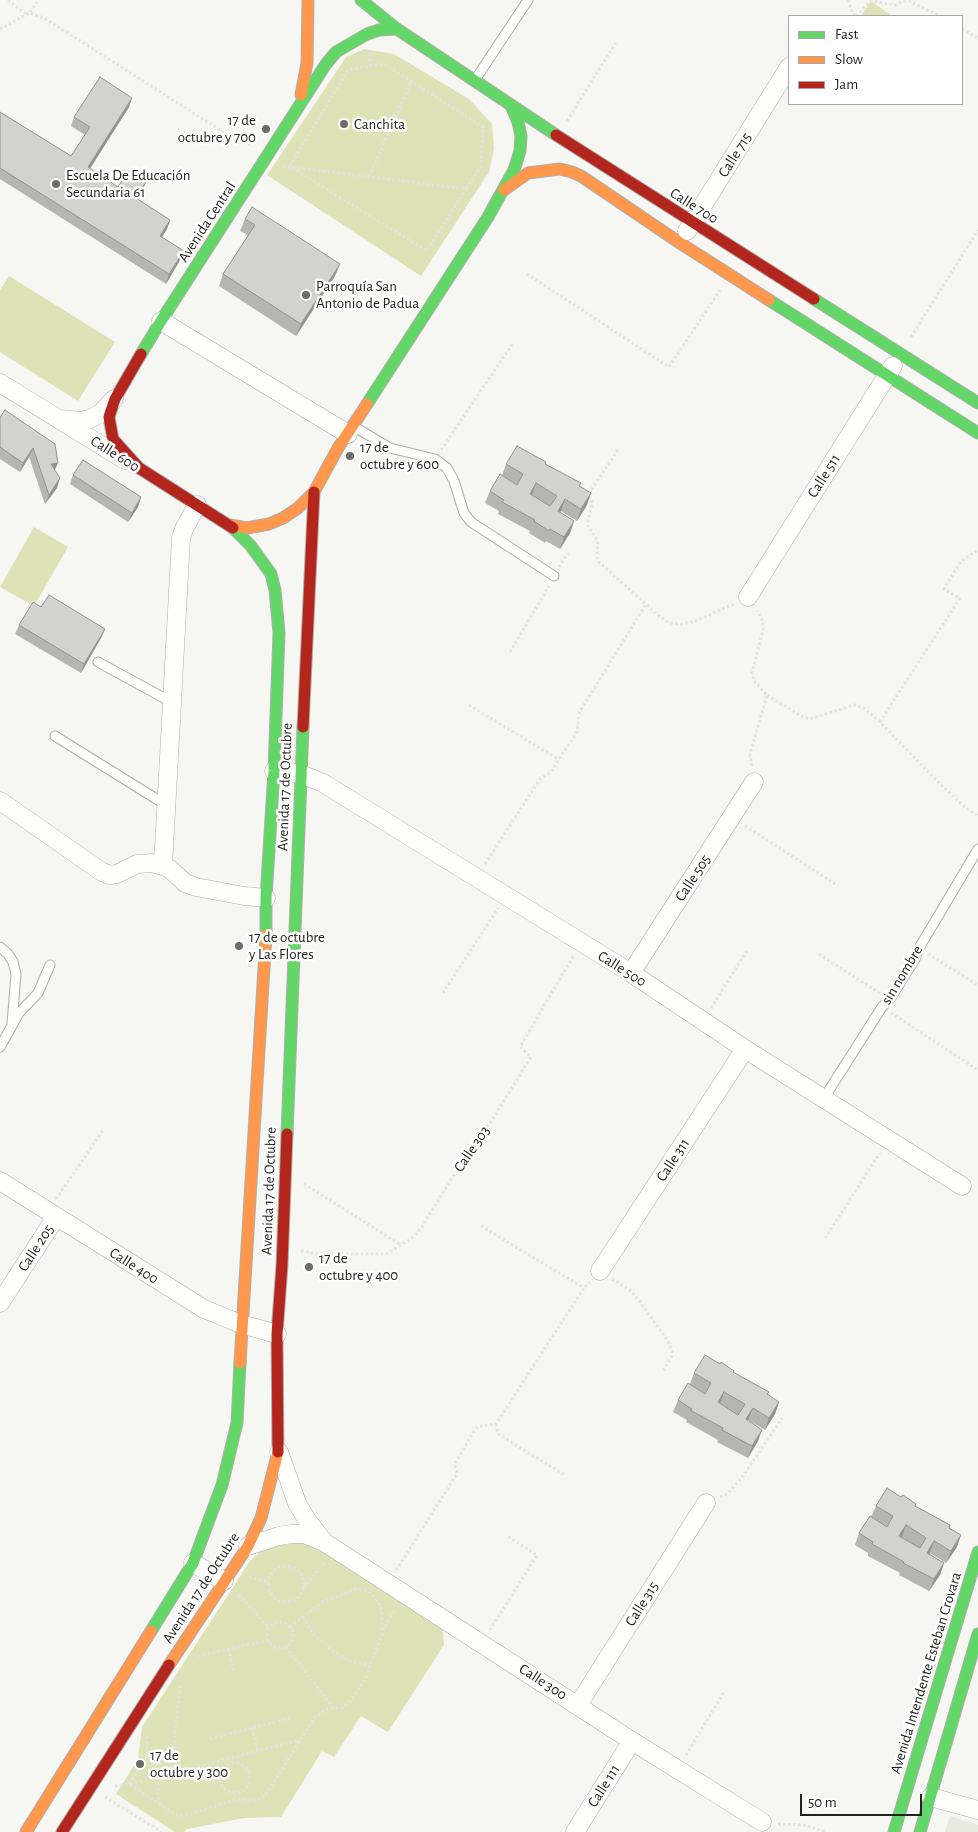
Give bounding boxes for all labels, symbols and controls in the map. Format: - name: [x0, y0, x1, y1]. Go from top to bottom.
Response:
- legend: [788, 15, 963, 105]
- text: Fast: [835, 27, 858, 42]
- text: Slow: [835, 52, 863, 67]
- text: Jam: [835, 77, 858, 92]
- place label: 17 de octubre y 700: [178, 111, 256, 146]
- place label: Canchita: [354, 115, 405, 133]
- marker: Canchita: [338, 118, 350, 130]
- marker: 17 de octubre y 700: [260, 123, 272, 135]
- street label: Calle 715: [714, 129, 756, 181]
- place label: Escuela De Educación Secundaria 61: [66, 166, 190, 201]
- marker: Escuela De Educación Secundaria 61: [50, 178, 62, 190]
- street label: Avenida Central: [174, 178, 240, 266]
- street label: Calle 700: [666, 184, 722, 228]
- place label: Parroquía San Antonio de Padua: [316, 277, 419, 312]
- marker: Parroquía San Antonio de Padua: [300, 289, 312, 301]
- street label: Calle 600: [87, 432, 143, 476]
- place label: 17 de octubre y 600: [360, 438, 439, 473]
- marker: 17 de octubre y 600: [344, 450, 356, 462]
- street label: Calle 511: [804, 451, 844, 501]
- street label: Avenida 17 de Octubre: [274, 723, 296, 851]
- street label: Calle 505: [671, 851, 715, 905]
- place label: 17 de octubre y Las Flores: [249, 928, 325, 963]
- marker: 17 de octubre y Las Flores: [233, 940, 245, 952]
- street label: sin nombre: [877, 942, 927, 1008]
- street label: Calle 500: [594, 947, 650, 991]
- street label: Calle 303: [450, 1122, 494, 1176]
- street label: Avenida 17 de Octubre: [258, 1127, 280, 1255]
- street label: Calle 311: [652, 1135, 694, 1185]
- street label: Calle 205: [14, 1221, 58, 1275]
- street label: Calle 400: [106, 1244, 162, 1288]
- place label: 17 de octubre y 400: [319, 1249, 398, 1284]
- marker: 17 de octubre y 400: [303, 1261, 315, 1273]
- street label: Avenida 17 de Octubre: [159, 1529, 243, 1647]
- street label: Avenida Intendente Esteban Crovara: [887, 1570, 965, 1776]
- street label: Calle 315: [621, 1578, 663, 1630]
- street label: Calle 300: [516, 1660, 570, 1704]
- place label: 17 de octubre y 300: [150, 1746, 228, 1781]
- marker: 17 de octubre y 300: [134, 1758, 146, 1770]
- street label: Calle 111: [584, 1761, 624, 1811]
- scale bar: [803, 1784, 926, 1816]
- text: 50 m: [808, 1795, 837, 1810]

